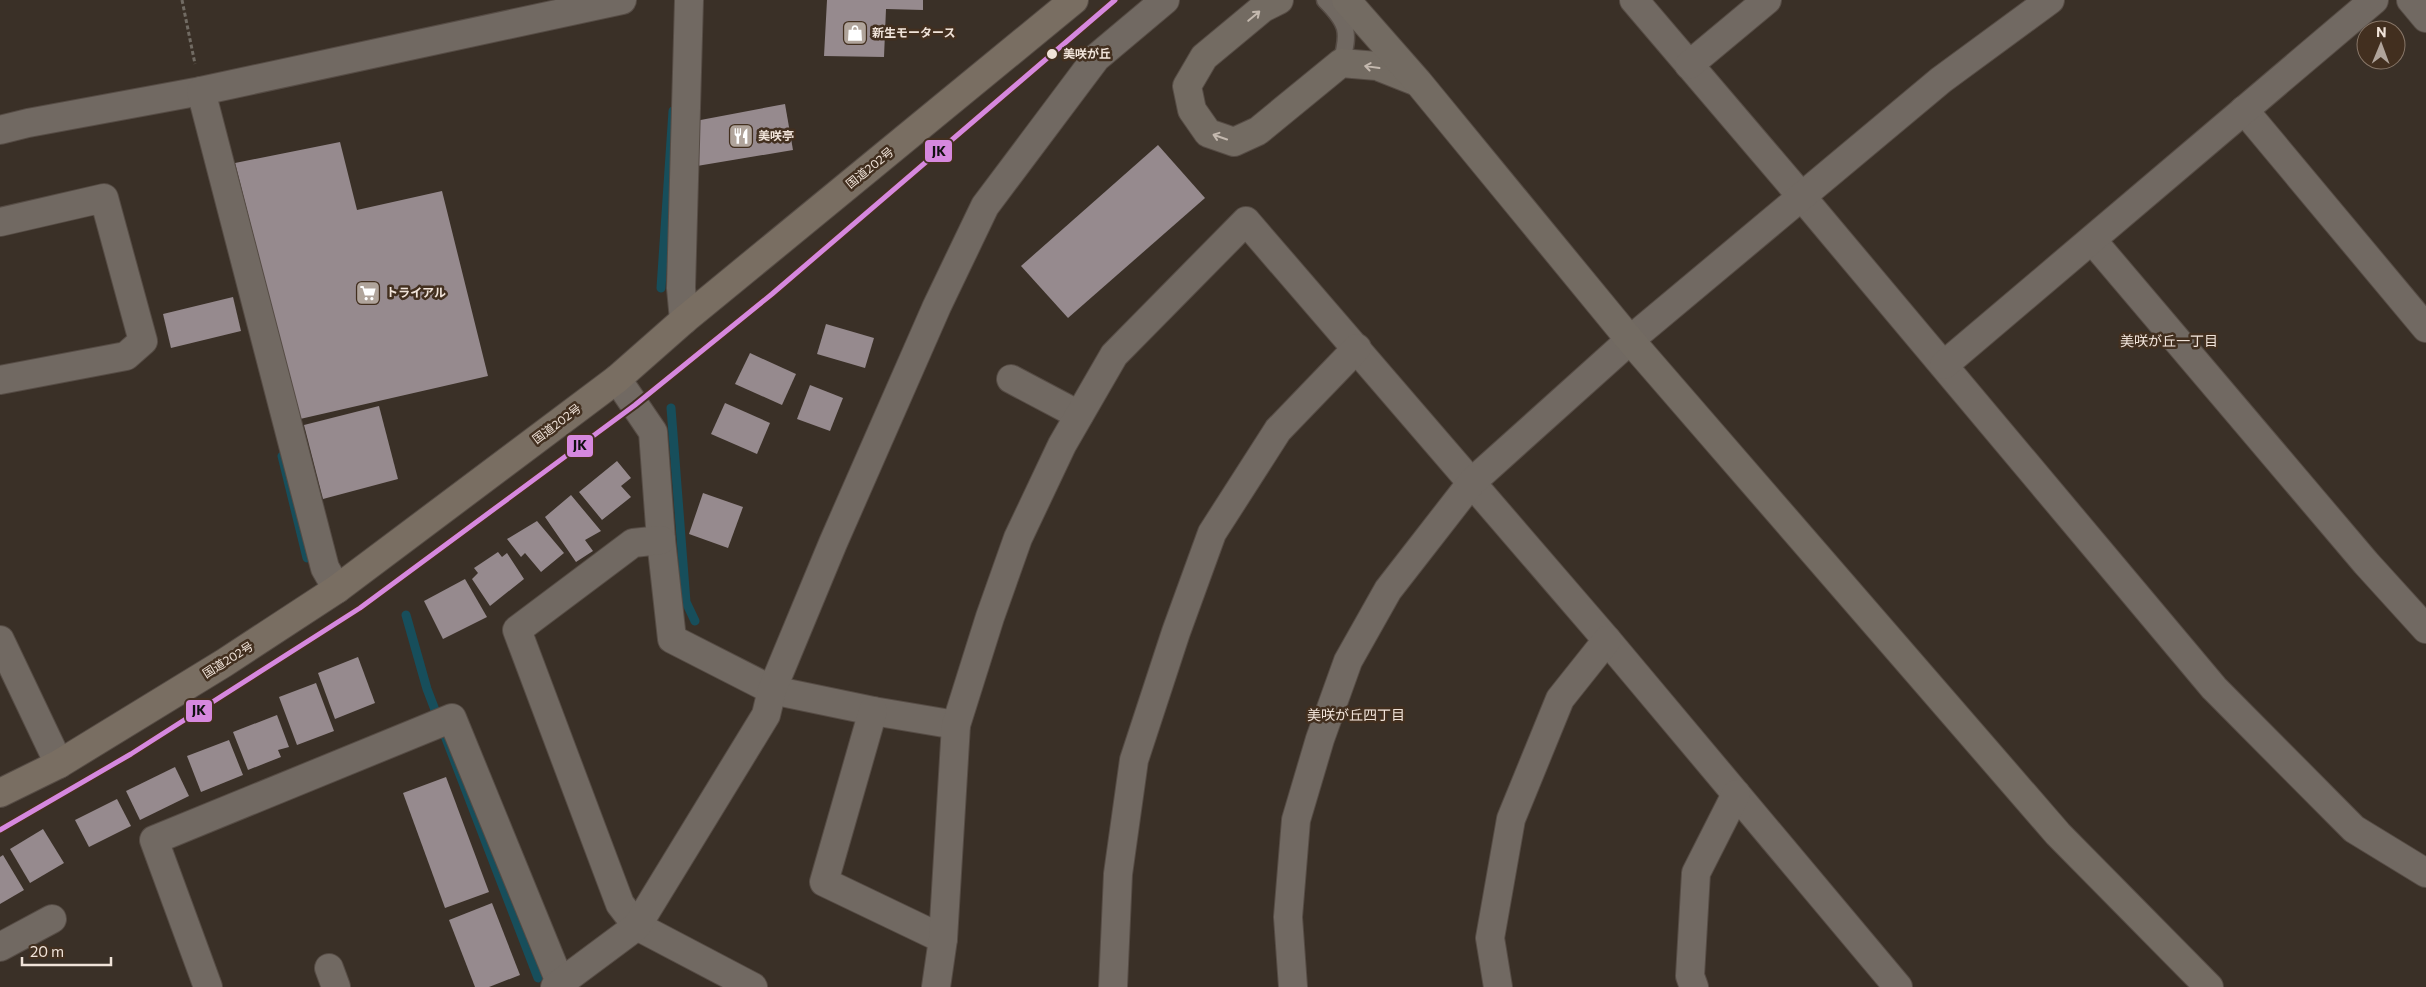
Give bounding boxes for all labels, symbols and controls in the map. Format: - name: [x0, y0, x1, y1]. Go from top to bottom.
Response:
- one-way arrow: [1247, 11, 1260, 22]
- shop icon: 新生モータース: [842, 20, 868, 46]
- north arrow: [2356, 20, 2406, 70]
- text: N: [2376, 23, 2387, 40]
- place label: 新生モータース: [872, 25, 955, 39]
- place label: 美咲が丘: [1063, 46, 1111, 60]
- marker: 美咲が丘: [1045, 47, 1059, 61]
- one-way arrow: [1365, 61, 1381, 71]
- restaurant icon: 美咲亭: [728, 123, 754, 149]
- place label: 美咲亭: [758, 128, 794, 142]
- one-way arrow: [1212, 132, 1228, 141]
- line badge: JK: [924, 139, 953, 163]
- text: JK: [932, 142, 946, 159]
- street label: 国道202号: [843, 144, 896, 191]
- supermarket icon: トライアル: [355, 280, 381, 306]
- place label: トライアル: [386, 285, 446, 299]
- district label: 美咲が丘一丁目: [2120, 332, 2218, 349]
- street label: 国道202号: [529, 400, 583, 446]
- line badge: JK: [566, 434, 594, 458]
- text: JK: [573, 436, 587, 453]
- street label: 国道202号: [200, 638, 255, 680]
- line badge: JK: [185, 699, 213, 723]
- text: JK: [192, 701, 206, 718]
- district label: 美咲が丘四丁目: [1307, 706, 1405, 723]
- scale bar: [22, 934, 111, 966]
- text: 20 m: [30, 942, 64, 960]

